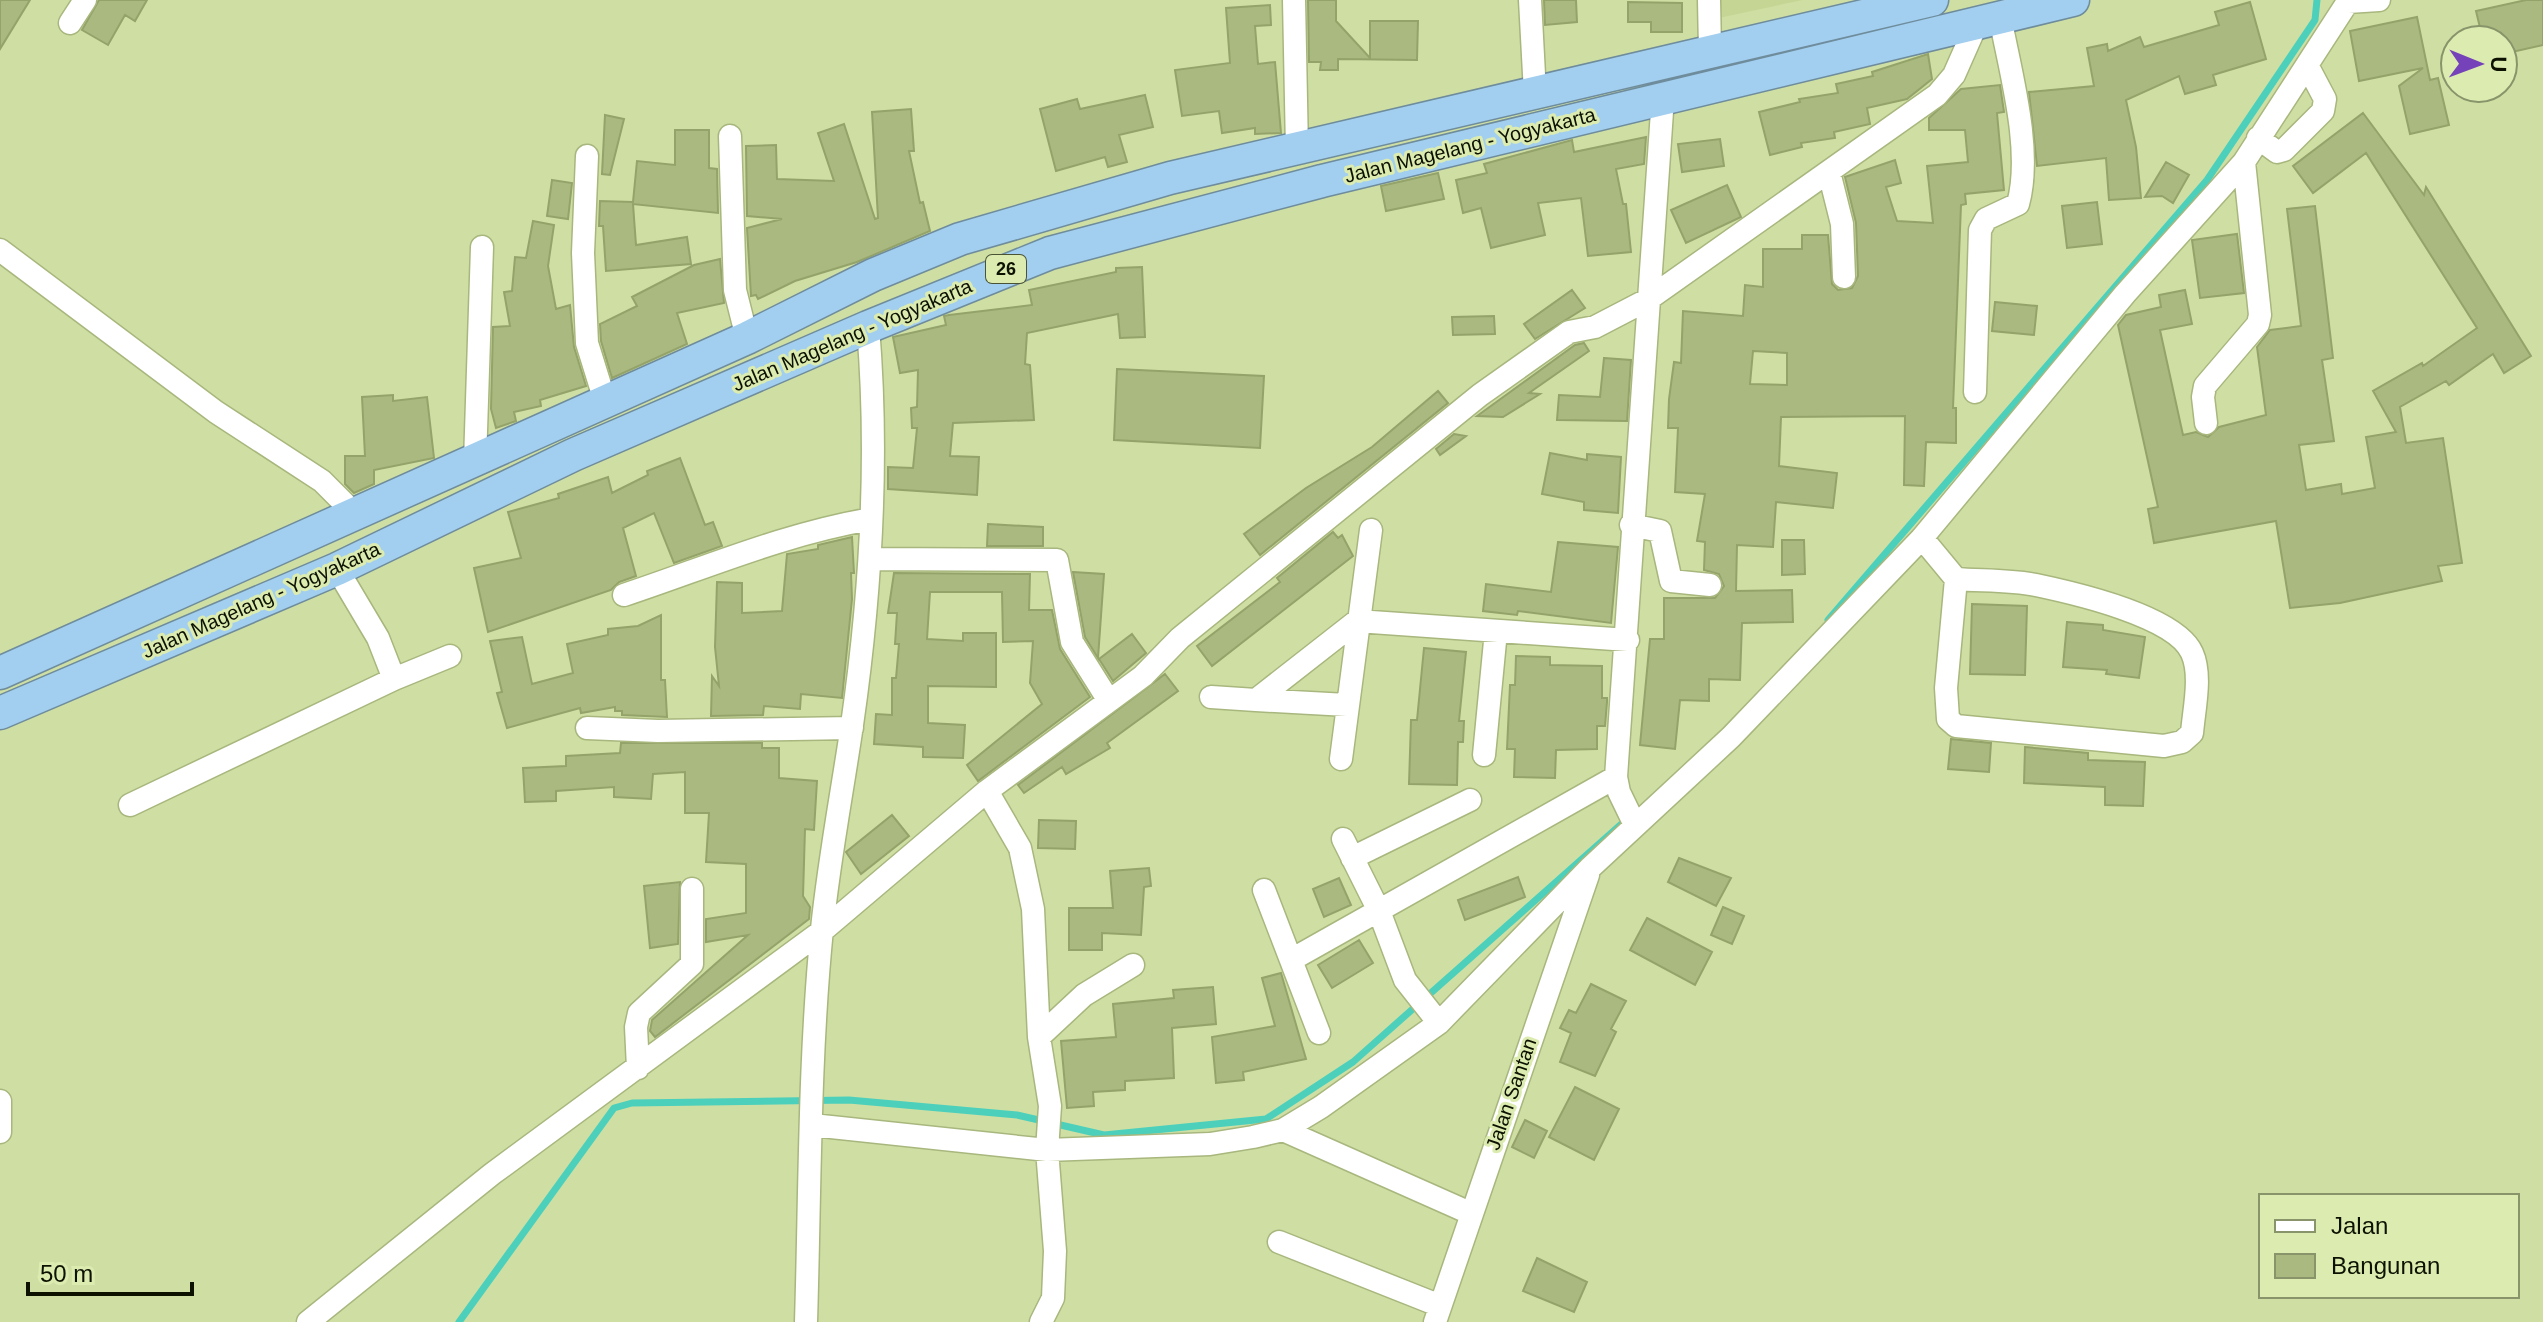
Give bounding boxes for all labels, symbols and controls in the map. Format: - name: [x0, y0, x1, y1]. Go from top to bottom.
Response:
- north arrow: [2439, 24, 2519, 104]
- text: U: [2486, 56, 2511, 73]
- street label: Jalan Magelang - Yogyakarta: [1342, 103, 1599, 187]
- road number: 26: [986, 255, 1026, 283]
- street label: Jalan Magelang - Yogyakarta: [729, 274, 976, 396]
- street label: Jalan Magelang - Yogyakarta: [139, 537, 384, 663]
- street label: Jalan Santan: [1482, 1035, 1540, 1153]
- legend: [2259, 1194, 2519, 1298]
- text: Jalan: [2331, 1212, 2388, 1239]
- scale bar: [28, 1246, 192, 1296]
- text: Bangunan: [2331, 1252, 2440, 1279]
- text: 50 m: [40, 1260, 93, 1287]

